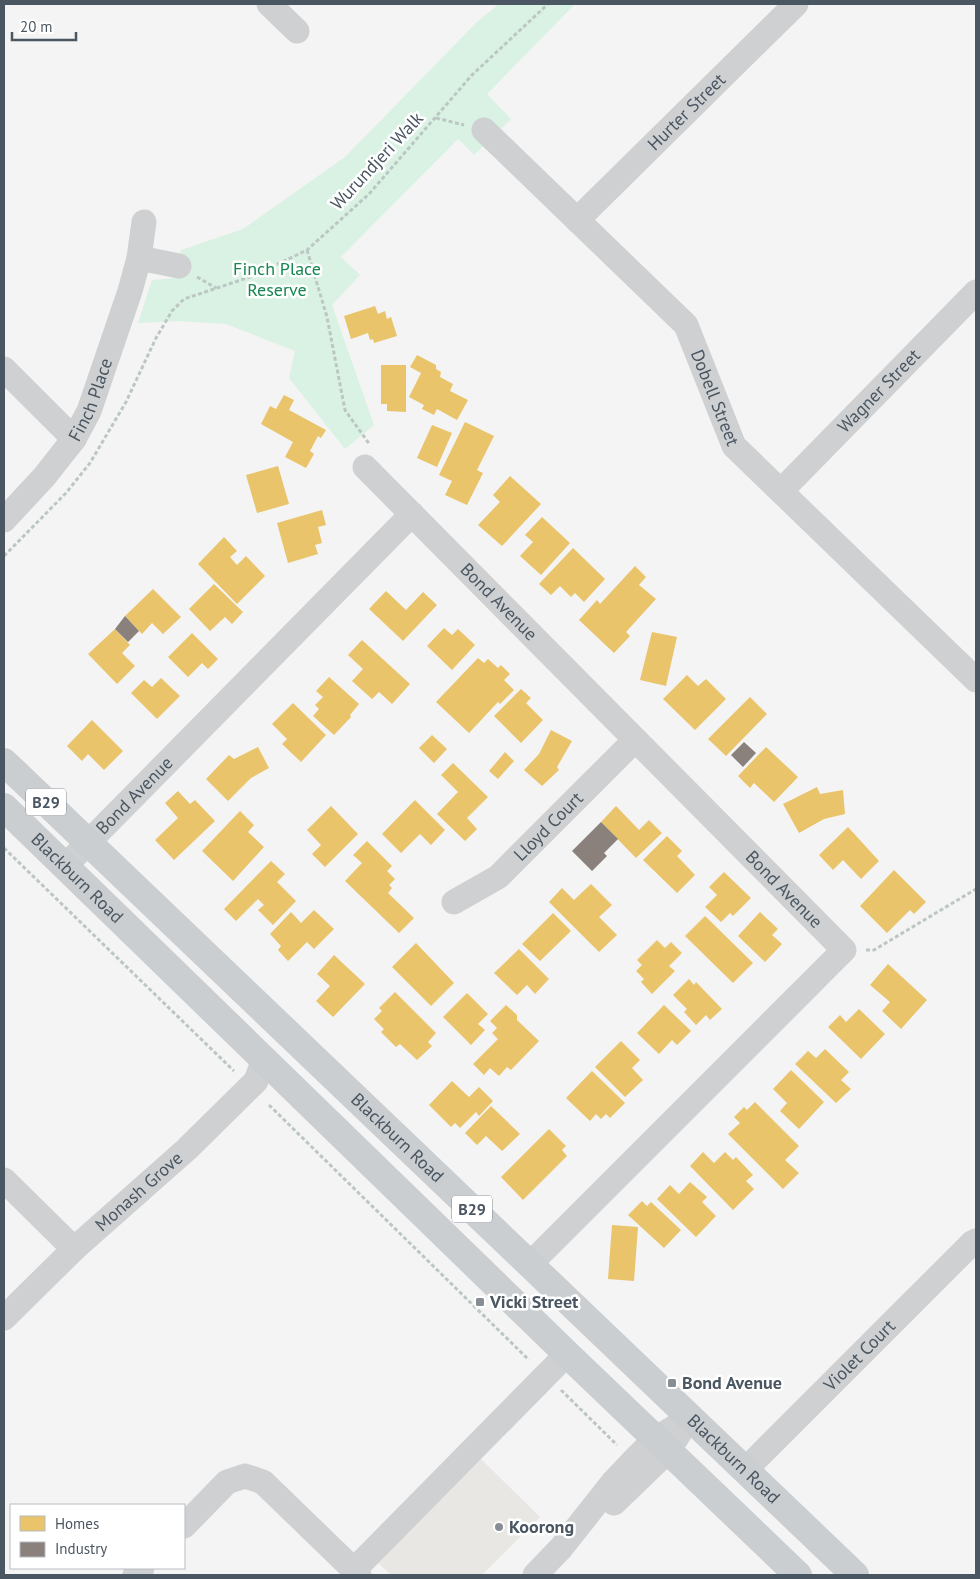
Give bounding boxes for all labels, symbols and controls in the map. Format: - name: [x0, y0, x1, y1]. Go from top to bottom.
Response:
- scale bar: [12, 10, 76, 42]
- text: 20 m: [20, 17, 53, 36]
- street label: Hurter Street: [642, 68, 730, 155]
- street label: Wurundjeri Walk: [325, 107, 428, 214]
- park label: Finch Place Reserve: [233, 257, 321, 301]
- street label: Wagner Street: [832, 344, 925, 438]
- street label: Dobell Street: [686, 346, 745, 449]
- street label: Finch Place: [63, 355, 117, 445]
- street label: Bond Avenue: [456, 558, 543, 645]
- street label: Bond Avenue: [91, 751, 178, 839]
- street label: Lloyd Court: [509, 787, 588, 866]
- road number: B29: [26, 789, 66, 816]
- street label: Blackburn Road: [27, 828, 128, 928]
- street label: Bond Avenue: [741, 845, 828, 933]
- street label: Blackburn Road: [346, 1088, 449, 1187]
- street label: Monash Grove: [90, 1146, 187, 1236]
- road number: B29: [452, 1196, 492, 1222]
- place label: Vicki Street: [489, 1290, 579, 1313]
- marker: Vicki Street: [474, 1296, 486, 1308]
- street label: Violet Court: [818, 1314, 900, 1396]
- place label: Bond Avenue: [682, 1371, 782, 1394]
- marker: Bond Avenue: [666, 1377, 678, 1389]
- street label: Blackburn Road: [683, 1409, 785, 1508]
- legend: [10, 1504, 185, 1569]
- text: Homes: [55, 1514, 99, 1533]
- place label: Koorong: [509, 1515, 574, 1538]
- marker: Koorong: [493, 1521, 505, 1533]
- text: Industry: [55, 1539, 107, 1558]

